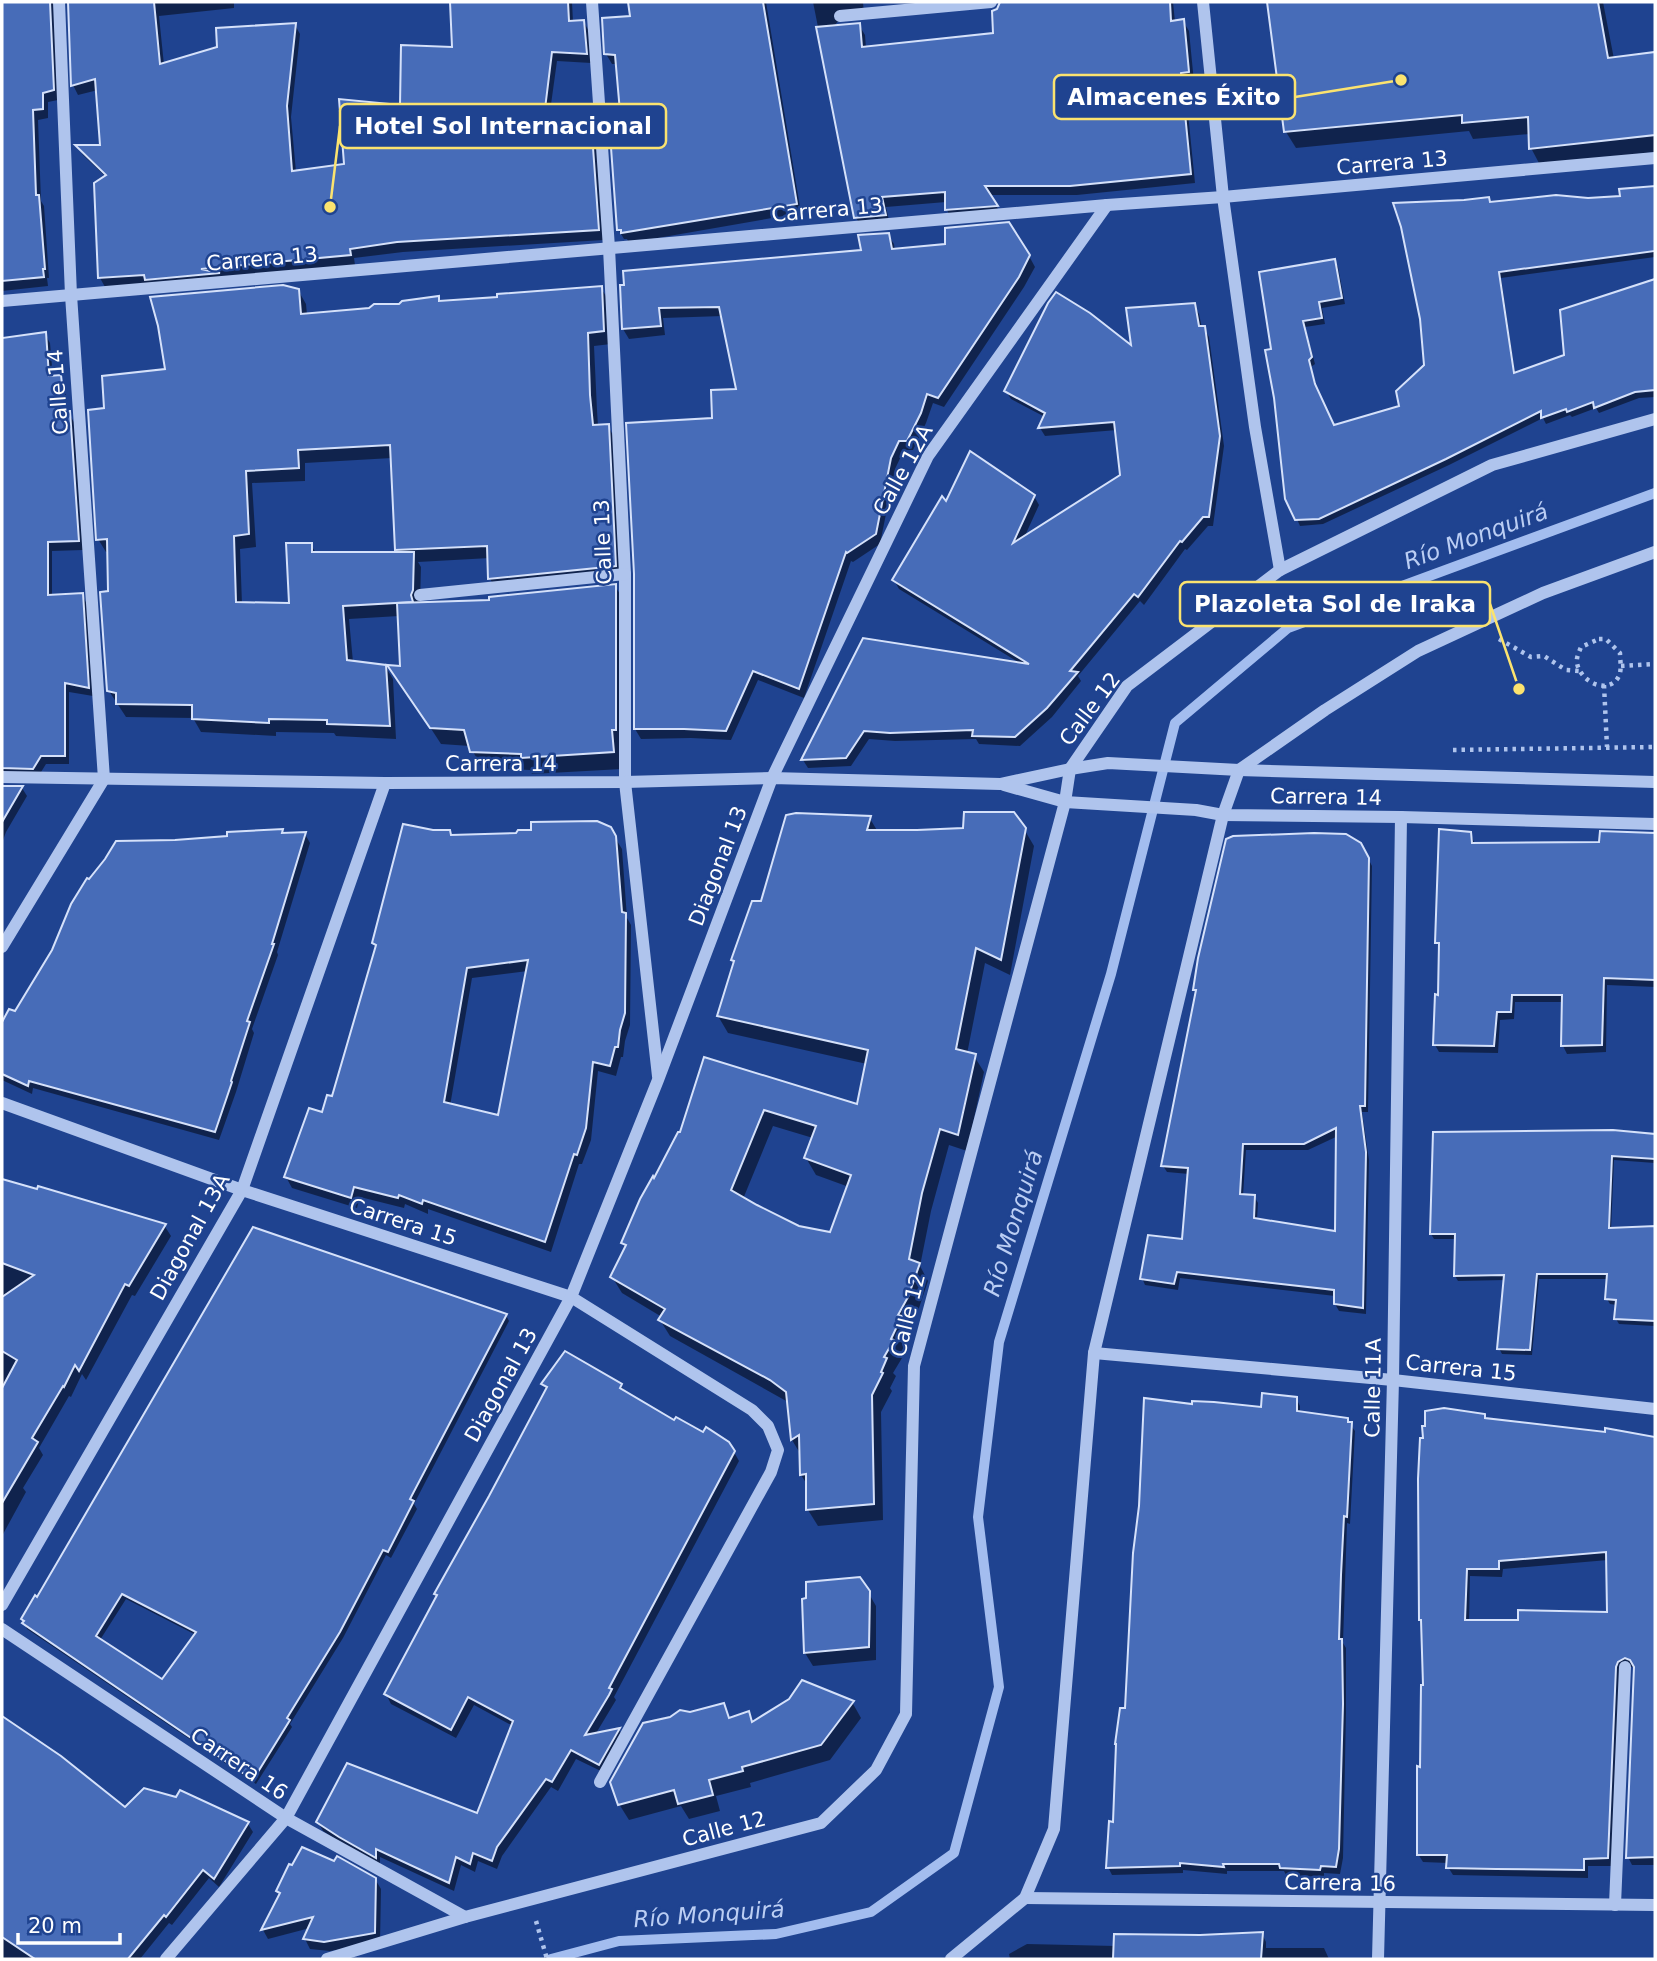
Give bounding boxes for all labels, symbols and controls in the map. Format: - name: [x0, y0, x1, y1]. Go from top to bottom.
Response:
- callout: Almacenes Éxito: [1054, 75, 1295, 119]
- text: Almacenes Éxito: [1067, 83, 1281, 110]
- callout: Hotel Sol Internacional: [340, 104, 666, 148]
- text: Hotel Sol Internacional: [354, 113, 652, 139]
- street label: Carrera 13: [1335, 146, 1449, 180]
- street label: Carrera 13: [770, 193, 884, 227]
- street label: Carrera 13: [205, 242, 319, 276]
- street label: Calle 14: [43, 349, 73, 435]
- street label: Calle 12A: [868, 420, 938, 520]
- water label: Río Monquirá: [1400, 498, 1552, 574]
- street label: Calle 13: [590, 499, 616, 585]
- callout: Plazoleta Sol de Iraka: [1180, 582, 1490, 626]
- text: Plazoleta Sol de Iraka: [1194, 591, 1476, 617]
- street label: Calle 12: [1055, 668, 1125, 750]
- street label: Carrera 14: [445, 752, 557, 776]
- street label: Carrera 14: [1270, 784, 1382, 810]
- street label: Diagonal 13: [684, 803, 752, 929]
- water label: Río Monquirá: [978, 1147, 1048, 1299]
- street label: Diagonal 13A: [145, 1169, 235, 1304]
- street label: Carrera 15: [346, 1193, 460, 1251]
- street label: Calle 12: [886, 1271, 930, 1359]
- street label: Diagonal 13: [460, 1324, 542, 1446]
- street label: Calle 11A: [1360, 1337, 1386, 1438]
- street label: Carrera 15: [1404, 1350, 1518, 1386]
- street label: Carrera 16: [186, 1723, 292, 1805]
- street label: Calle 12: [680, 1806, 768, 1852]
- street label: Carrera 16: [1284, 1870, 1396, 1896]
- water label: Río Monquirá: [633, 1896, 785, 1932]
- scale bar: [18, 1902, 119, 1946]
- text: 20 m: [28, 1914, 82, 1938]

